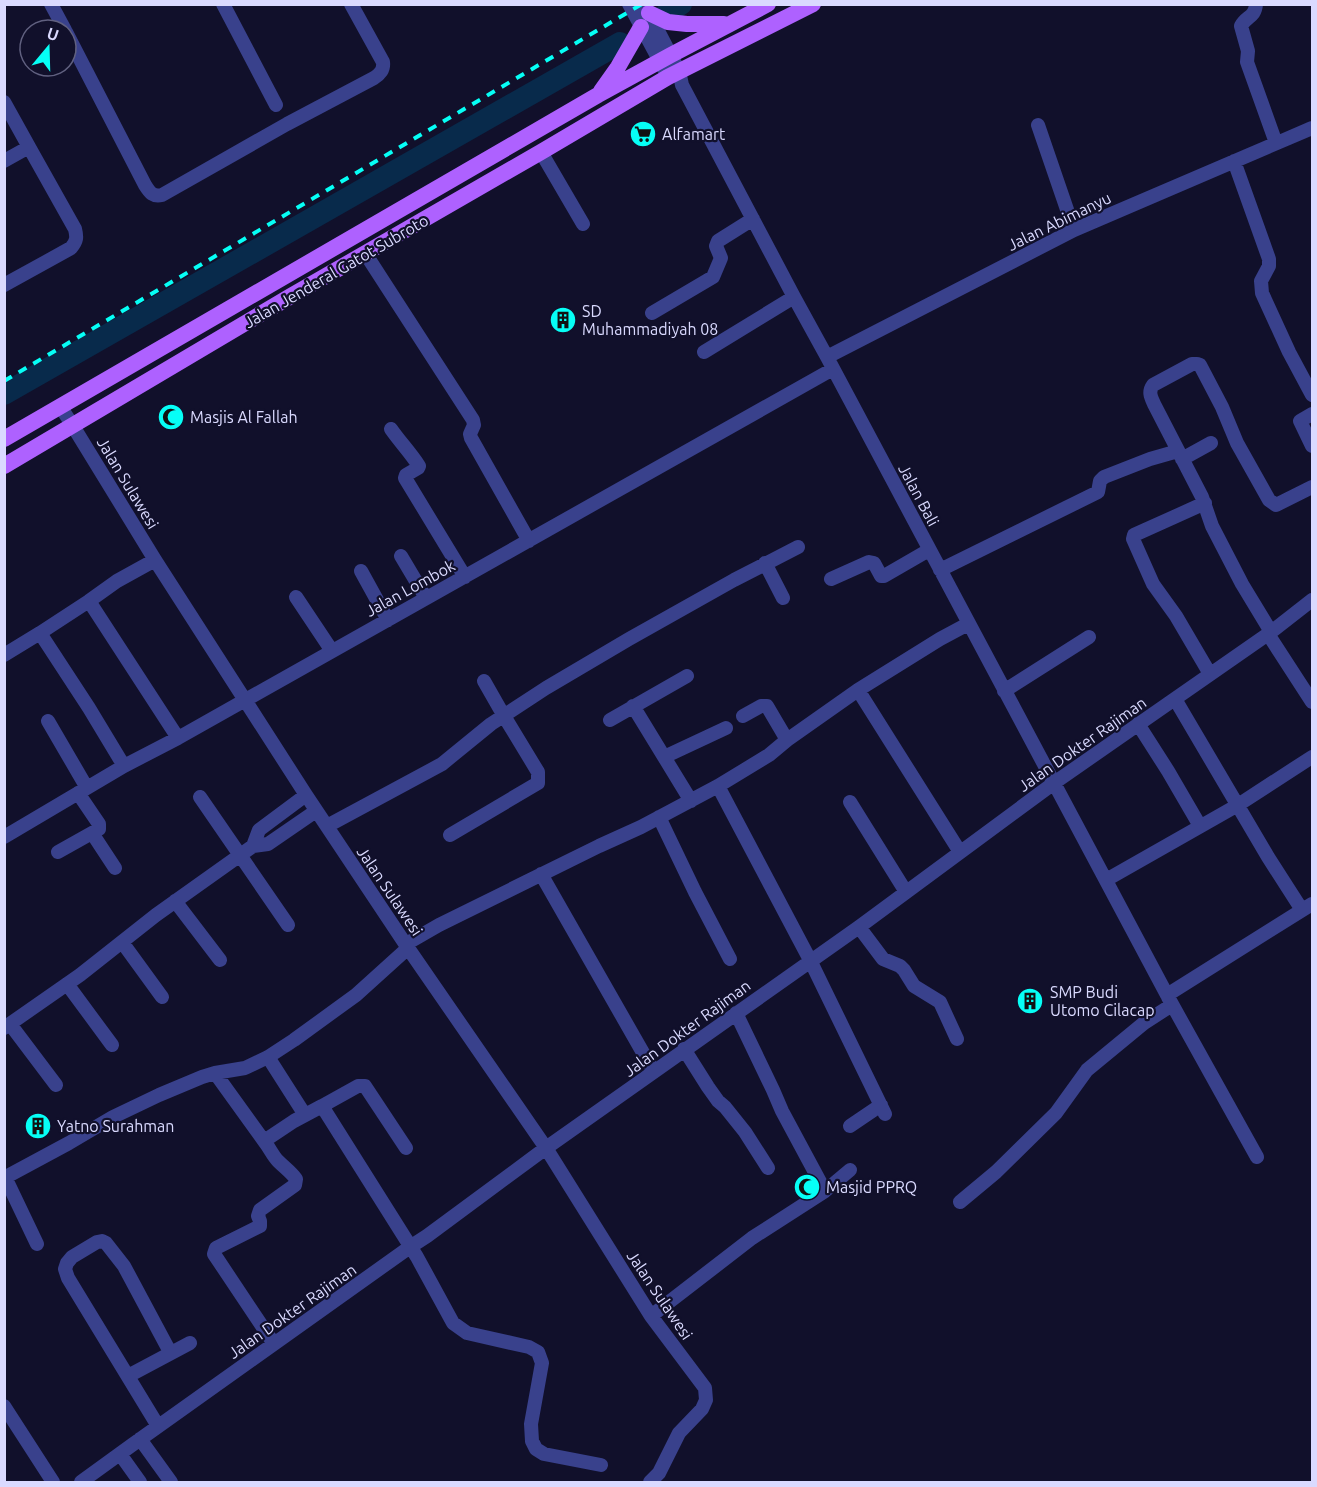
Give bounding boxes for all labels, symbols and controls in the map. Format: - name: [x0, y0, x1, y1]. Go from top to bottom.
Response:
- north arrow: [18, 18, 78, 78]
- text: U: [45, 23, 61, 44]
- supermarket icon: Alfamart: [628, 119, 658, 149]
- place label: Alfamart: [662, 125, 726, 143]
- street label: Jalan Abimanyu: [1004, 188, 1114, 254]
- street label: Jalan Jenderal Gatot Subroto: [241, 211, 431, 331]
- place label: SD Muhammadiyah 08: [582, 302, 718, 338]
- building icon: SD Muhammadiyah 08: [548, 305, 578, 335]
- mosque icon: Masjis Al Fallah: [156, 402, 186, 432]
- place label: Masjis Al Fallah: [190, 408, 298, 426]
- street label: Jalan Sulawesi: [94, 434, 162, 532]
- street label: Jalan Bali: [895, 461, 943, 529]
- street label: Jalan Lombok: [362, 556, 458, 620]
- street label: Jalan Dokter Rajiman: [1015, 693, 1149, 795]
- street label: Jalan Sulawesi: [354, 843, 426, 939]
- street label: Jalan Dokter Rajiman: [620, 976, 754, 1080]
- place label: SMP Budi Utomo Cilacap: [1050, 983, 1155, 1019]
- building icon: SMP Budi Utomo Cilacap: [1015, 986, 1045, 1016]
- building icon: Yatno Surahman: [23, 1111, 53, 1141]
- place label: Yatno Surahman: [57, 1117, 174, 1135]
- mosque icon: Masjid PPRQ: [792, 1172, 822, 1202]
- place label: Masjid PPRQ: [826, 1178, 917, 1196]
- street label: Jalan Sulawesi: [624, 1247, 696, 1343]
- street label: Jalan Dokter Rajiman: [225, 1260, 359, 1362]

